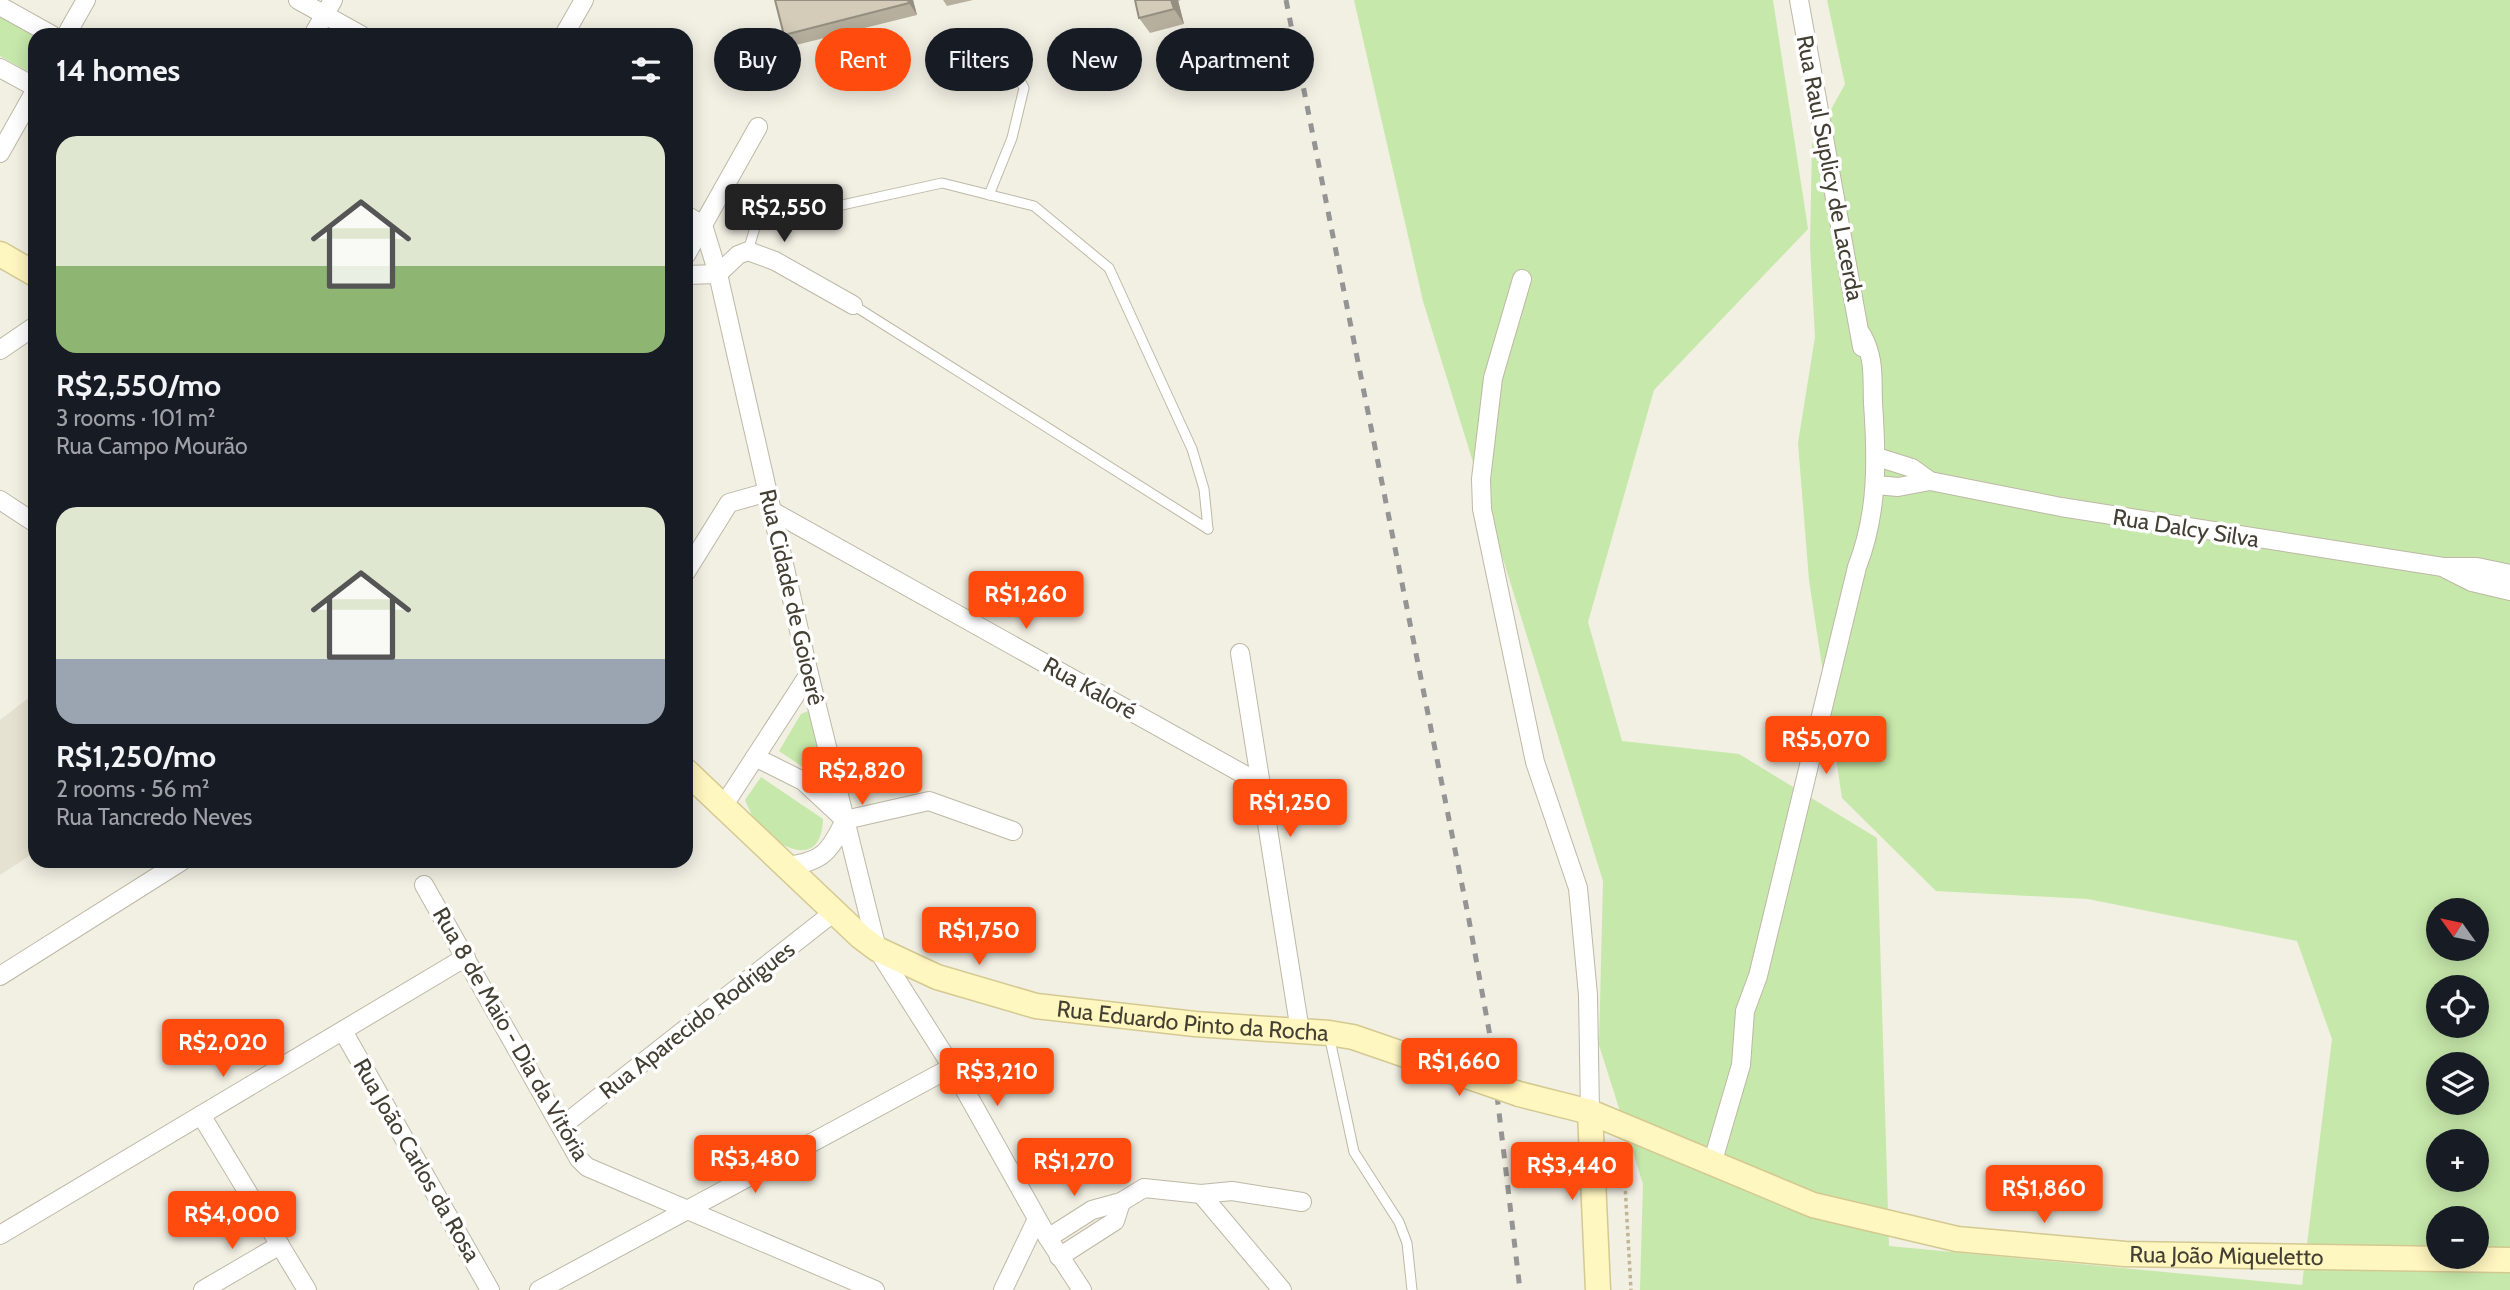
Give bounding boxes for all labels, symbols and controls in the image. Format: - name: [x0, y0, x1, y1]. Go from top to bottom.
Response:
- chip: Buy: [714, 28, 801, 91]
- chip: Rent: [815, 28, 911, 91]
- chip: Filters: [925, 28, 1033, 91]
- chip: New: [1047, 28, 1142, 91]
- chip: Apartment: [1156, 28, 1314, 91]
- street label: Rua Raul Suplicy de Lacerda: [1790, 33, 1870, 303]
- icon: filters: [627, 51, 665, 89]
- text: 14 homes: [56, 52, 180, 89]
- icon: home: [298, 181, 424, 307]
- pin: R$2,550: [719, 184, 849, 244]
- text: R$2,550: [741, 193, 827, 221]
- text: R$2,550/mo: [56, 367, 221, 404]
- text: 3 rooms · 101 m²: [56, 404, 215, 432]
- text: Rua Campo Mourão: [56, 432, 248, 460]
- street label: Rua Cidade de Goioerê: [754, 486, 831, 708]
- street label: Rua Dalcy Silva: [2111, 503, 2261, 553]
- icon: home: [298, 552, 424, 678]
- pin: R$1,260: [961, 572, 1091, 631]
- text: R$1,260: [985, 580, 1067, 608]
- street label: Rua Kaloré: [1038, 651, 1142, 725]
- pin: R$5,070: [1761, 716, 1891, 776]
- text: R$5,070: [1781, 725, 1871, 753]
- text: R$1,250/mo: [56, 738, 216, 775]
- pin: R$2,820: [797, 748, 927, 807]
- text: R$2,820: [818, 756, 906, 784]
- text: 2 rooms · 56 m²: [56, 775, 210, 803]
- pin: R$1,250: [1225, 780, 1355, 839]
- text: R$1,250: [1249, 788, 1331, 816]
- text: Rua Tancredo Neves: [56, 803, 252, 831]
- north arrow: [2426, 898, 2488, 961]
- map controls: [2426, 898, 2489, 1269]
- street label: Rua 8 de Maio - Dia da Vitória: [427, 902, 595, 1166]
- pin: R$1,750: [914, 908, 1044, 967]
- text: R$1,750: [938, 916, 1020, 944]
- street label: Rua Aparecido Rodrigues: [594, 935, 800, 1105]
- button: locate: [2426, 975, 2489, 1038]
- street label: Rua Eduardo Pinto da Rocha: [1055, 994, 1330, 1047]
- pin: R$2,020: [158, 1020, 288, 1079]
- text: R$2,020: [178, 1028, 268, 1056]
- pin: R$1,660: [1394, 1038, 1524, 1098]
- text: R$1,660: [1417, 1047, 1501, 1075]
- pin: R$3,210: [932, 1048, 1062, 1108]
- button: layers: [2426, 1052, 2489, 1115]
- street label: Rua João Carlos da Rosa: [347, 1054, 487, 1266]
- text: R$3,210: [956, 1057, 1038, 1085]
- button: +: [2426, 1129, 2489, 1192]
- pin: R$3,480: [690, 1136, 820, 1195]
- pin: R$1,270: [1009, 1138, 1139, 1198]
- pin: R$3,440: [1507, 1142, 1637, 1202]
- text: R$3,480: [710, 1144, 800, 1172]
- text: R$1,270: [1033, 1147, 1115, 1175]
- text: R$3,440: [1527, 1151, 1617, 1179]
- pin: R$1,860: [1979, 1166, 2109, 1225]
- text: R$1,860: [2002, 1174, 2086, 1202]
- pin: R$4,000: [167, 1192, 297, 1251]
- text: R$4,000: [184, 1200, 280, 1228]
- button: −: [2426, 1206, 2489, 1269]
- street label: Rua João Miqueletto: [2129, 1240, 2324, 1271]

